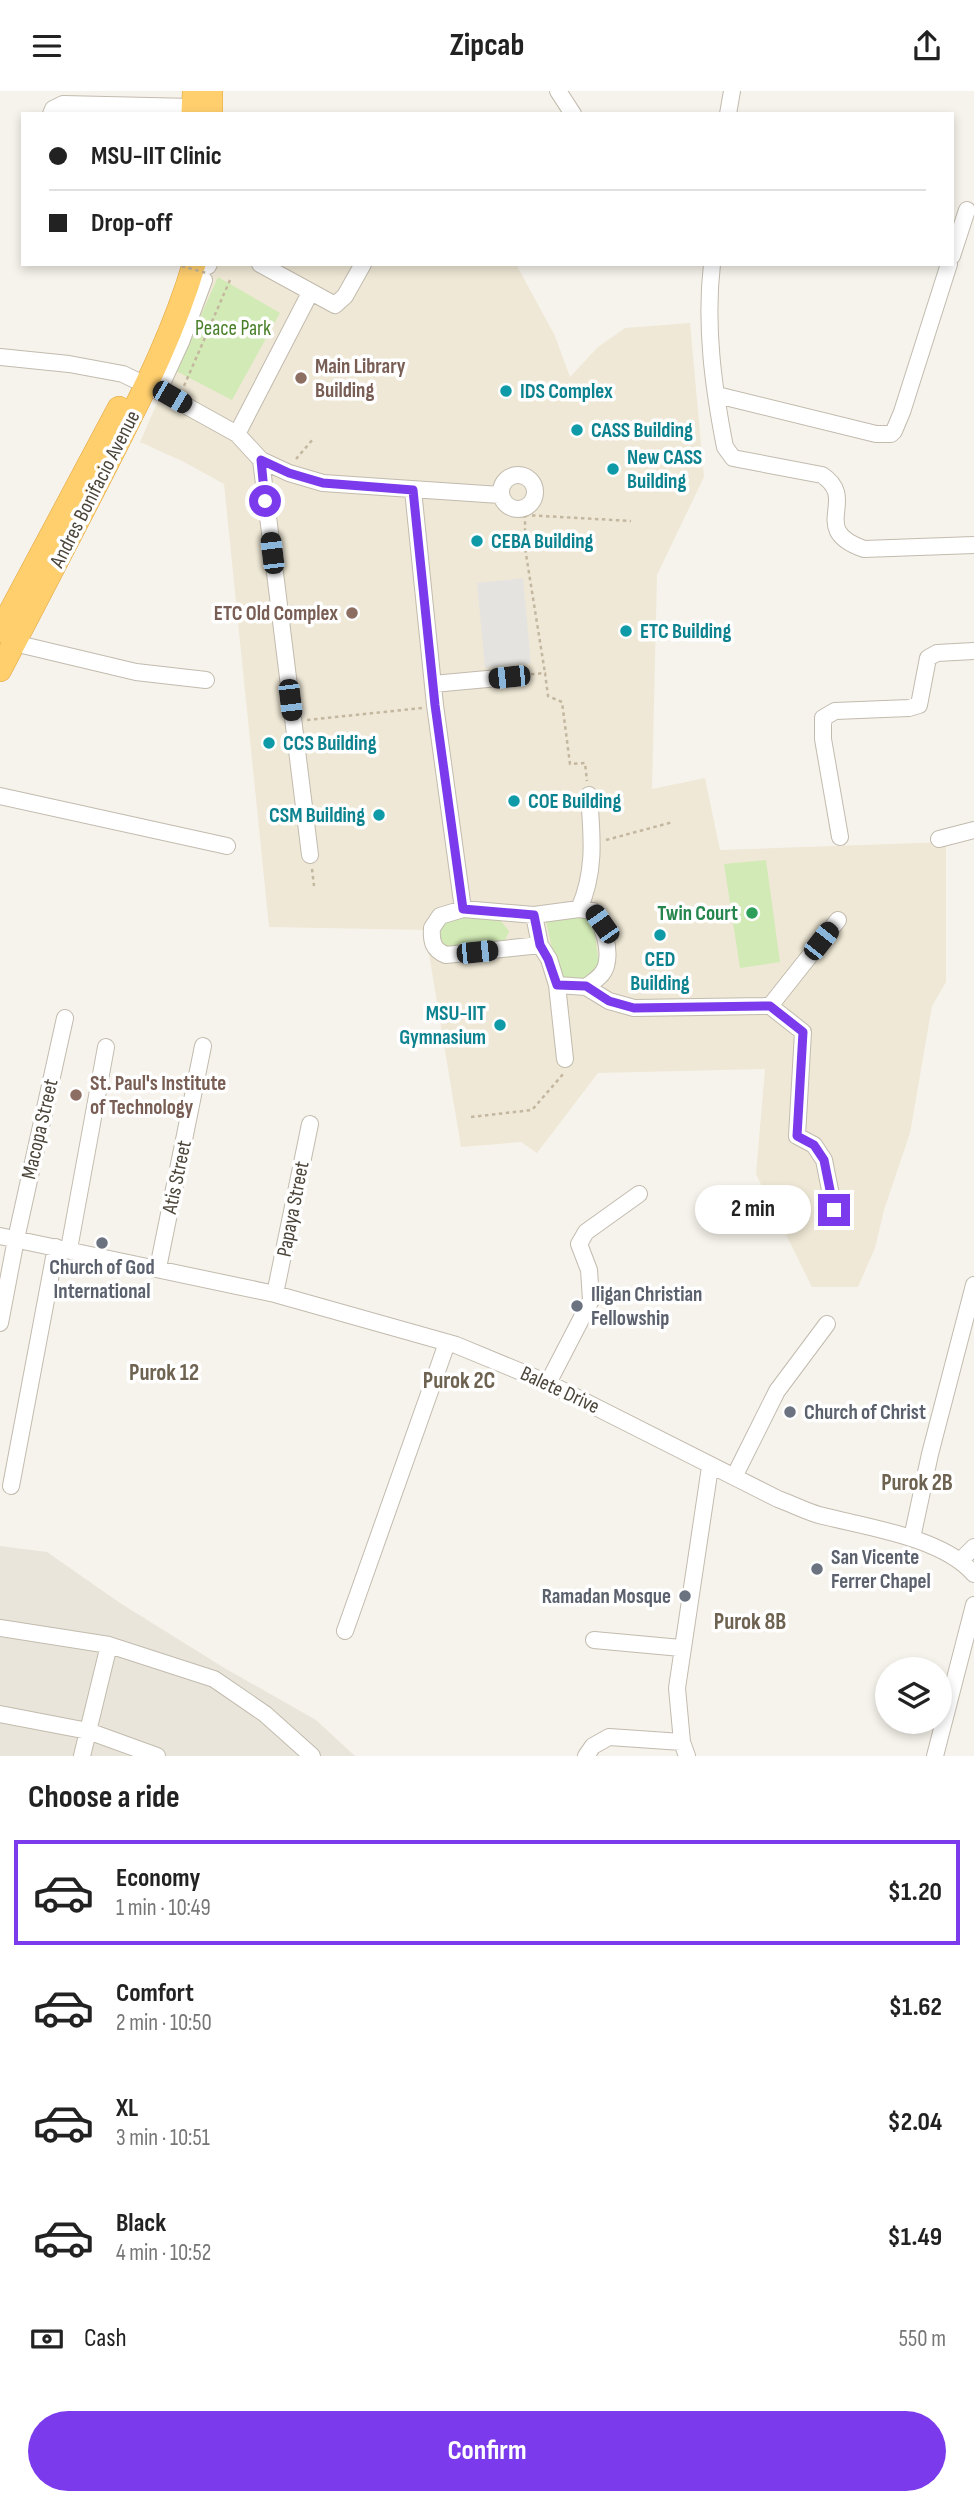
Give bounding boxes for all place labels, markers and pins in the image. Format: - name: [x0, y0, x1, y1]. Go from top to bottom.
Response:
- place label: Main Library Building: [315, 354, 406, 403]
- marker: Main Library Building: [293, 370, 309, 386]
- place label: IDS Complex: [520, 379, 613, 404]
- marker: IDS Complex: [498, 383, 514, 399]
- place label: CASS Building: [591, 418, 693, 443]
- marker: CASS Building: [569, 422, 585, 438]
- place label: New CASS Building: [627, 445, 702, 494]
- marker: New CASS Building: [605, 461, 621, 477]
- place label: CEBA Building: [491, 529, 594, 554]
- marker: CEBA Building: [469, 533, 485, 549]
- place label: ETC Old Complex: [214, 601, 338, 626]
- marker: ETC Old Complex: [344, 605, 360, 621]
- place label: ETC Building: [640, 619, 731, 644]
- marker: ETC Building: [618, 623, 634, 639]
- place label: CCS Building: [283, 731, 377, 756]
- marker: CCS Building: [261, 735, 277, 751]
- place label: COE Building: [528, 789, 621, 814]
- marker: COE Building: [506, 793, 522, 809]
- place label: CSM Building: [269, 803, 365, 828]
- marker: CSM Building: [371, 807, 387, 823]
- place label: Twin Court: [657, 901, 738, 926]
- marker: Twin Court: [744, 905, 760, 921]
- marker: CED Building: [652, 927, 668, 943]
- place label: CED Building: [630, 947, 690, 996]
- place label: MSU-IIT Gymnasium: [399, 1001, 486, 1050]
- marker: MSU-IIT Gymnasium: [492, 1017, 508, 1033]
- place label: St. Paul's Institute of Technology: [90, 1071, 226, 1120]
- marker: St. Paul's Institute of Technology: [68, 1087, 84, 1103]
- marker: Church of God International: [94, 1235, 110, 1251]
- place label: Church of God International: [49, 1255, 155, 1304]
- place label: Iligan Christian Fellowship: [591, 1282, 702, 1331]
- marker: Iligan Christian Fellowship: [569, 1298, 585, 1314]
- place label: Church of Christ: [804, 1400, 926, 1425]
- marker: Church of Christ: [782, 1404, 798, 1420]
- place label: San Vicente Ferrer Chapel: [831, 1545, 931, 1594]
- marker: San Vicente Ferrer Chapel: [809, 1561, 825, 1577]
- place label: Ramadan Mosque: [542, 1584, 671, 1609]
- marker: Ramadan Mosque: [677, 1588, 693, 1604]

